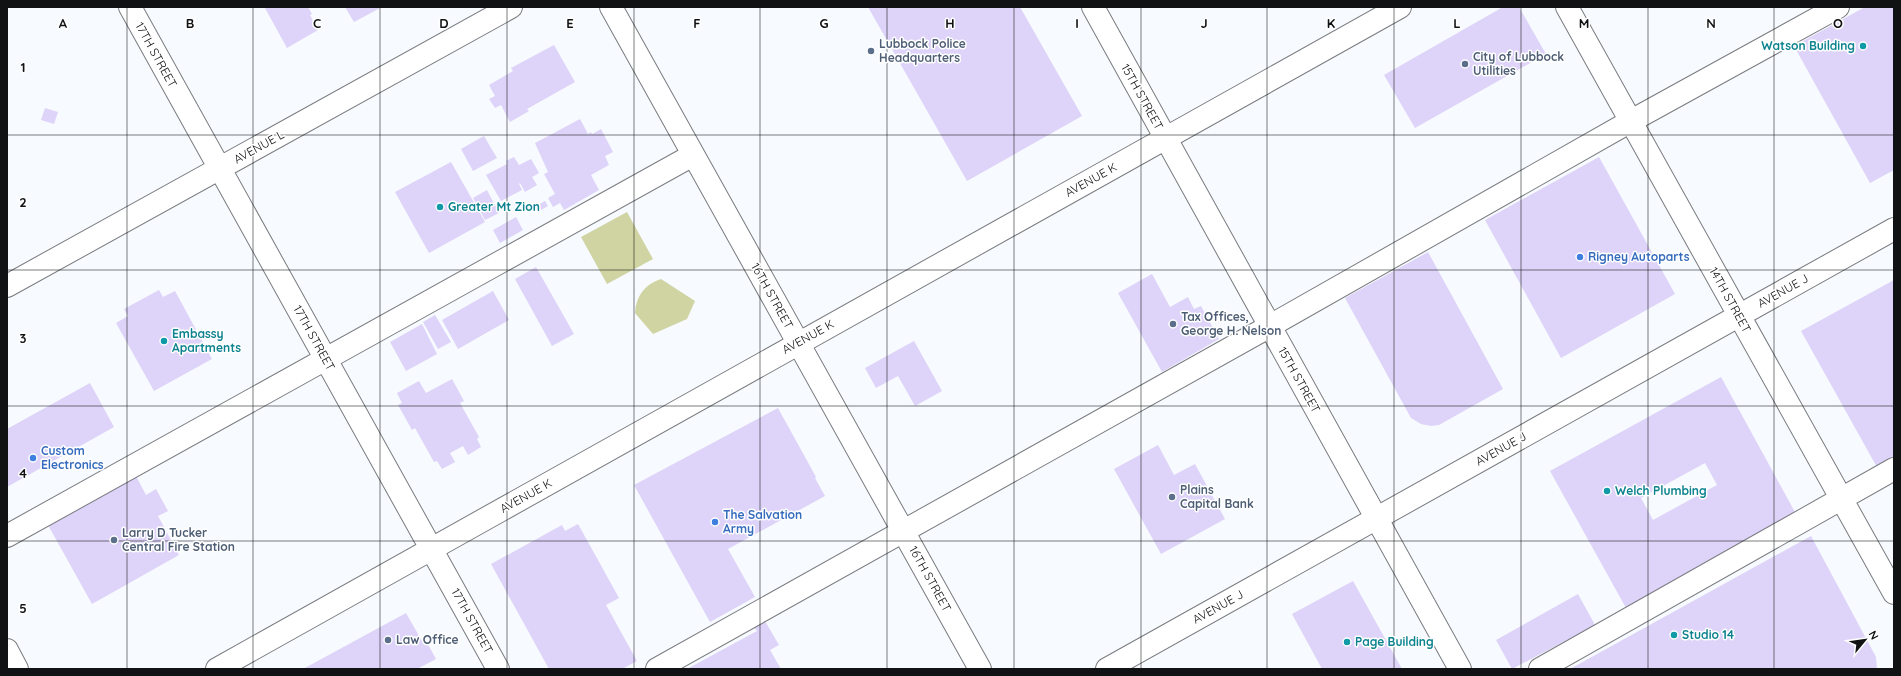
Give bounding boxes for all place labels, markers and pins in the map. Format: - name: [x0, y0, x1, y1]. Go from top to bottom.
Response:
- place label: Lubbock Police Headquarters: [879, 36, 966, 65]
- place label: Watson Building: [1761, 38, 1855, 53]
- marker: Watson Building: [1858, 41, 1868, 51]
- marker: Lubbock Police Headquarters: [866, 46, 876, 56]
- place label: City of Lubbock Utilities: [1473, 49, 1564, 78]
- marker: City of Lubbock Utilities: [1460, 59, 1470, 69]
- place label: Greater Mt Zion: [448, 199, 540, 214]
- marker: Greater Mt Zion: [435, 202, 445, 212]
- place label: Rigney Autoparts: [1588, 249, 1690, 264]
- marker: Rigney Autoparts: [1575, 252, 1585, 262]
- place label: Tax Offices, George H. Nelson: [1181, 309, 1281, 338]
- marker: Tax Offices, George H. Nelson: [1168, 319, 1178, 329]
- place label: Embassy Apartments: [172, 326, 241, 355]
- marker: Embassy Apartments: [159, 336, 169, 346]
- place label: Custom Electronics: [41, 443, 104, 472]
- marker: Custom Electronics: [28, 453, 38, 463]
- place label: Plains Capital Bank: [1180, 482, 1254, 511]
- place label: Welch Plumbing: [1615, 483, 1707, 498]
- marker: Welch Plumbing: [1602, 486, 1612, 496]
- marker: Plains Capital Bank: [1167, 492, 1177, 502]
- place label: The Salvation Army: [723, 507, 802, 536]
- marker: The Salvation Army: [710, 517, 720, 527]
- place label: Larry D Tucker Central Fire Station: [122, 525, 235, 554]
- marker: Larry D Tucker Central Fire Station: [109, 535, 119, 545]
- place label: Studio 14: [1682, 627, 1734, 642]
- marker: Studio 14: [1669, 630, 1679, 640]
- place label: Law Office: [396, 632, 459, 647]
- place label: Page Building: [1355, 634, 1434, 649]
- marker: Law Office: [383, 635, 393, 645]
- marker: Page Building: [1342, 637, 1352, 647]

